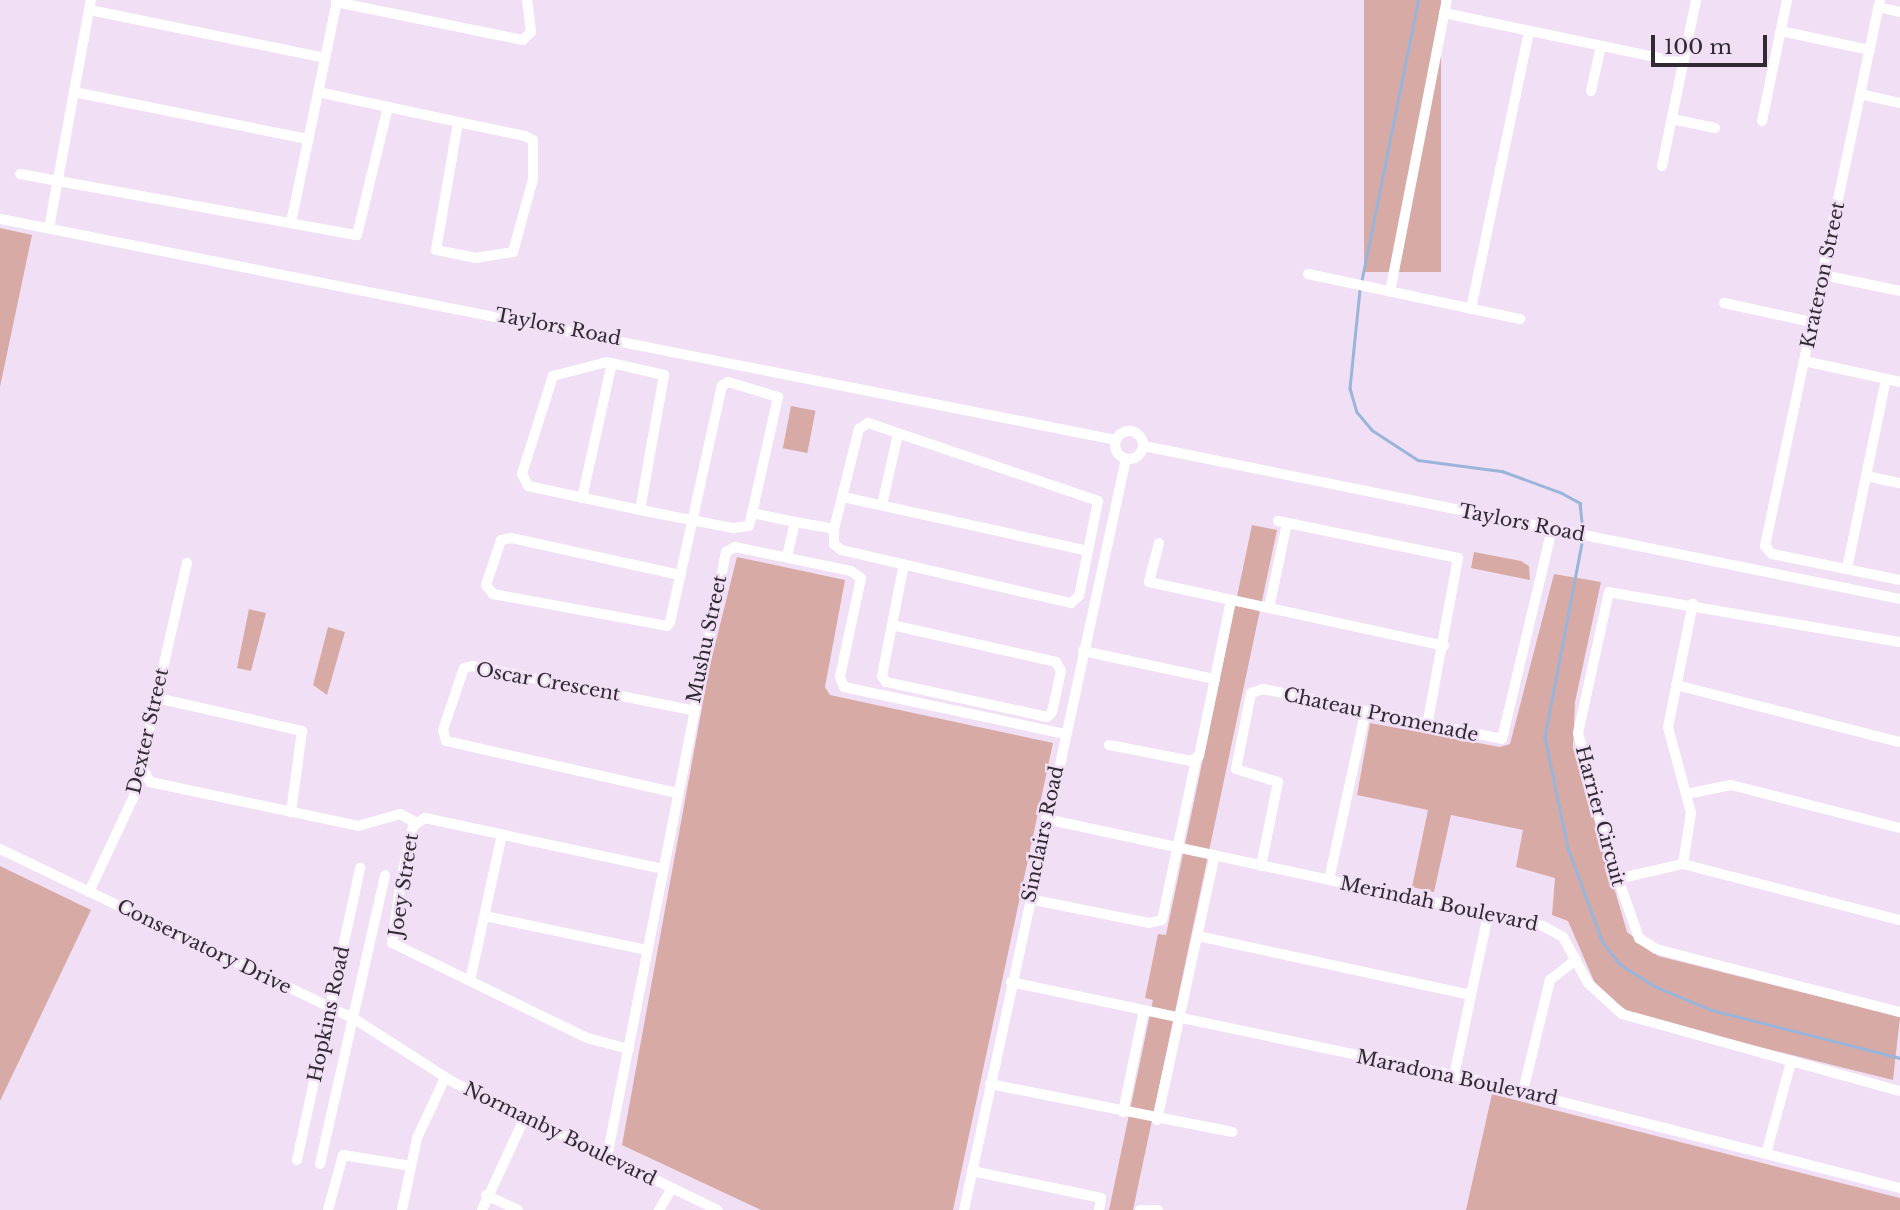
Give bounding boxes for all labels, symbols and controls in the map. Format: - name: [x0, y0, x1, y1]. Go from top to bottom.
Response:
- scale bar: [1655, 21, 1770, 65]
- text: 100 m: [1664, 34, 1732, 60]
- street label: Krateron Street: [1796, 200, 1850, 350]
- street label: Taylors Road: [493, 304, 623, 350]
- street label: Taylors Road: [1457, 500, 1587, 546]
- street label: Mushu Street: [682, 573, 732, 705]
- street label: Oscar Crescent: [474, 658, 622, 706]
- street label: Dexter Street: [122, 666, 174, 796]
- street label: Chateau Promenade: [1282, 683, 1480, 747]
- street label: Harrier Circuit: [1570, 743, 1630, 889]
- street label: Sinclairs Road: [1017, 764, 1069, 904]
- street label: Joey Street: [385, 831, 423, 939]
- street label: Merindah Boulevard: [1338, 872, 1540, 936]
- street label: Conservatory Drive: [113, 895, 295, 999]
- street label: Hopkins Road: [303, 944, 355, 1084]
- street label: Maradona Boulevard: [1354, 1046, 1560, 1110]
- street label: Normanby Boulevard: [460, 1077, 660, 1191]

